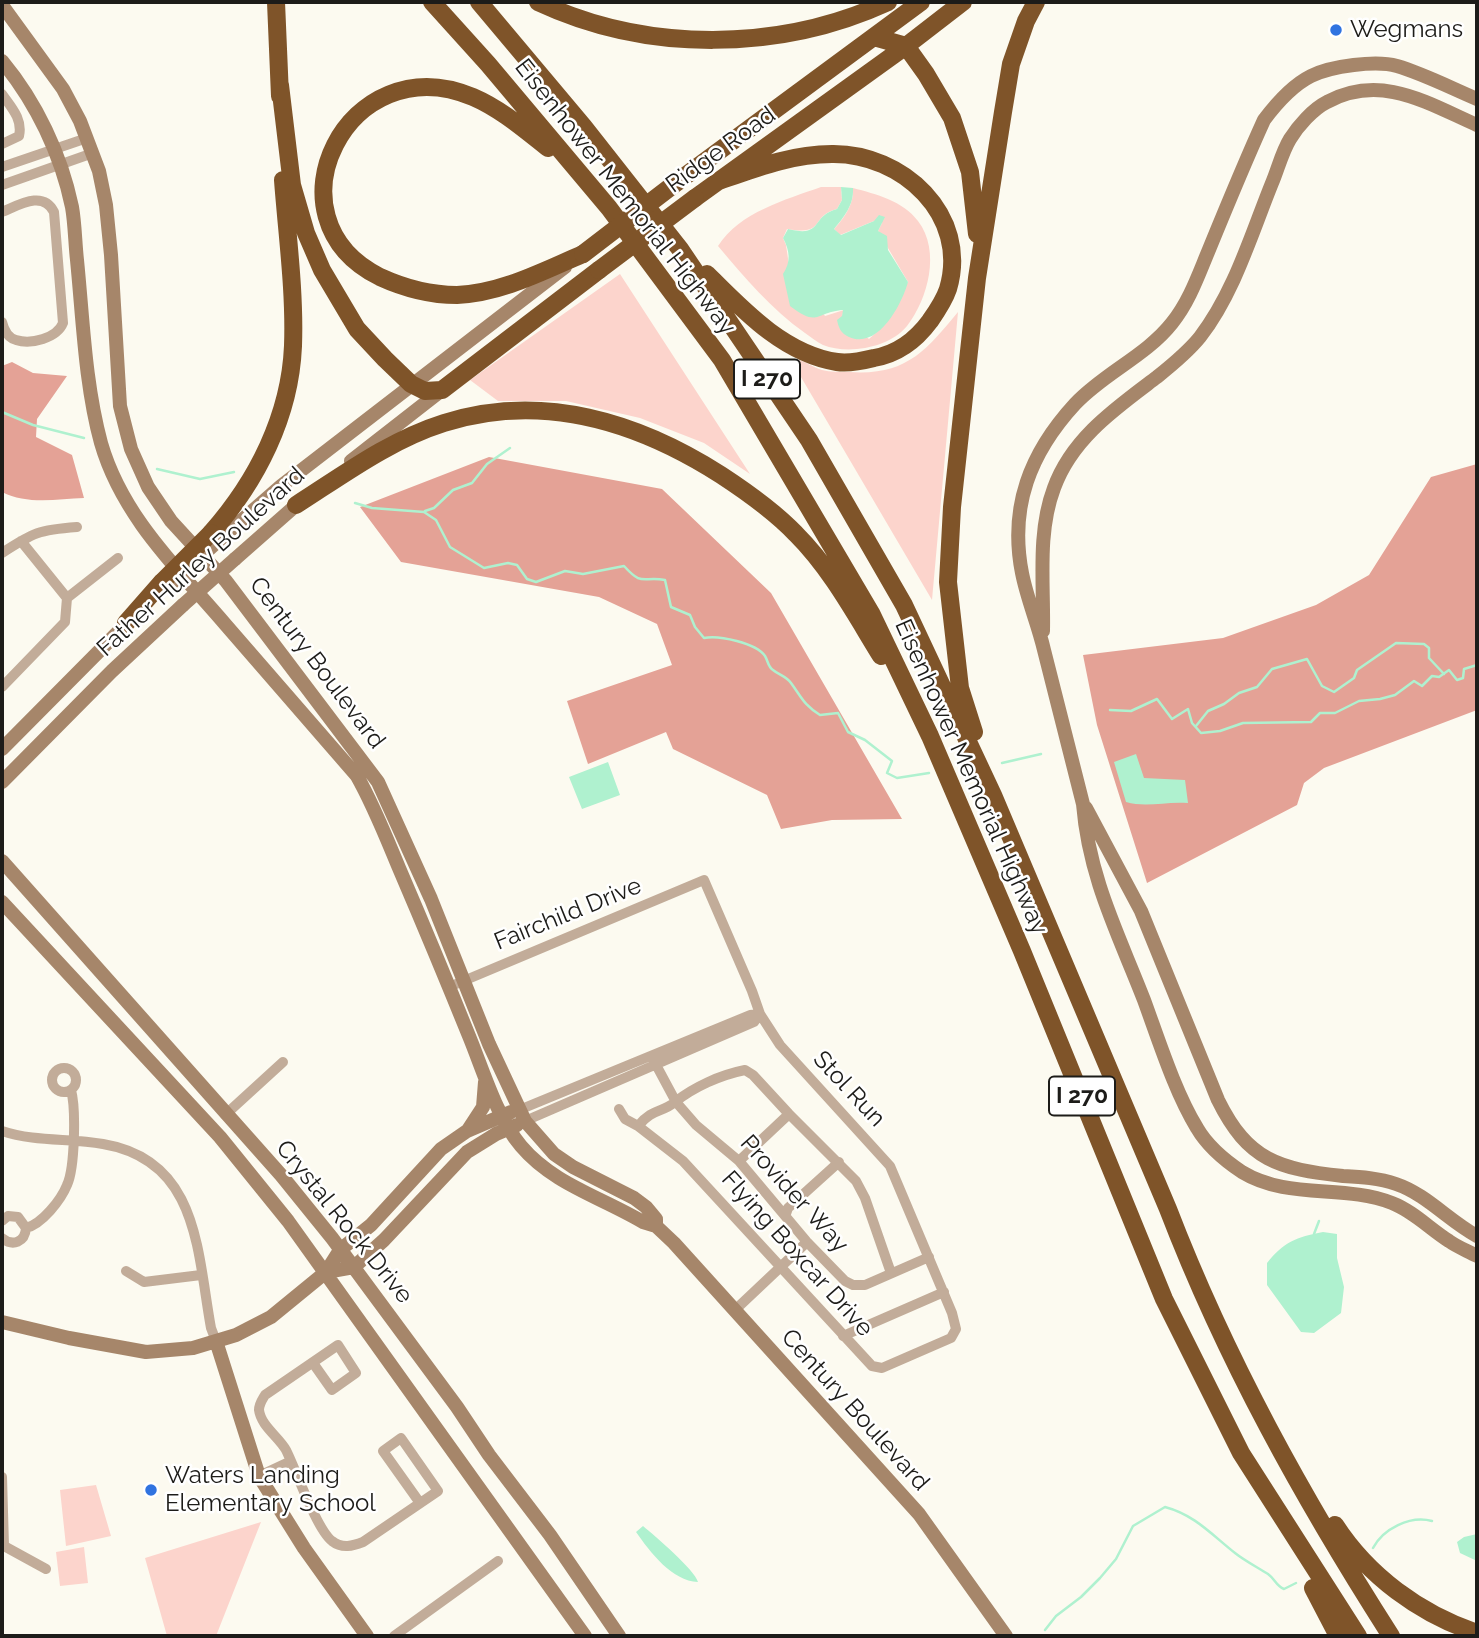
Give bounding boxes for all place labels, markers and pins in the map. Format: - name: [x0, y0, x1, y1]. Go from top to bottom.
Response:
- place label: Wegmans: [1350, 16, 1463, 44]
- marker: Wegmans: [1328, 22, 1344, 38]
- place label: Waters Landing Elementary School: [165, 1462, 376, 1518]
- marker: Waters Landing Elementary School: [143, 1482, 159, 1498]

